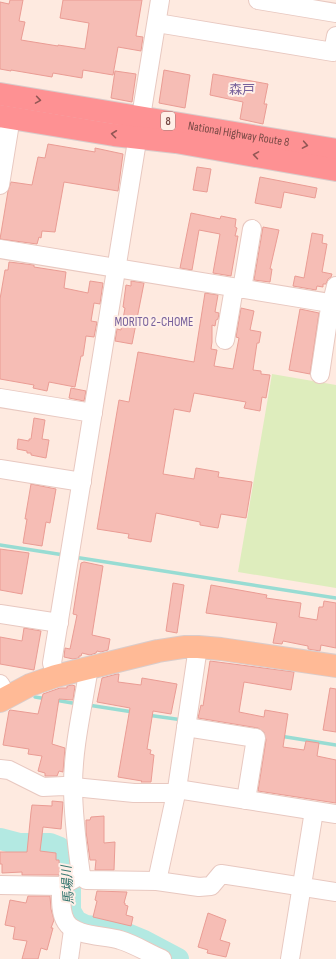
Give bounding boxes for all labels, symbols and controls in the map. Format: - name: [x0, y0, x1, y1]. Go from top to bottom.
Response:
- district label: 森戸: [229, 82, 255, 98]
- one-way arrow: [35, 95, 42, 104]
- road number: 8: [161, 112, 175, 130]
- street label: National Highway Route 8: [187, 118, 291, 150]
- one-way arrow: [111, 130, 117, 139]
- one-way arrow: [302, 140, 308, 149]
- one-way arrow: [253, 151, 259, 160]
- district label: MORITO 2-CHOME: [115, 314, 193, 330]
- water label: 馬場川: [59, 863, 77, 905]

